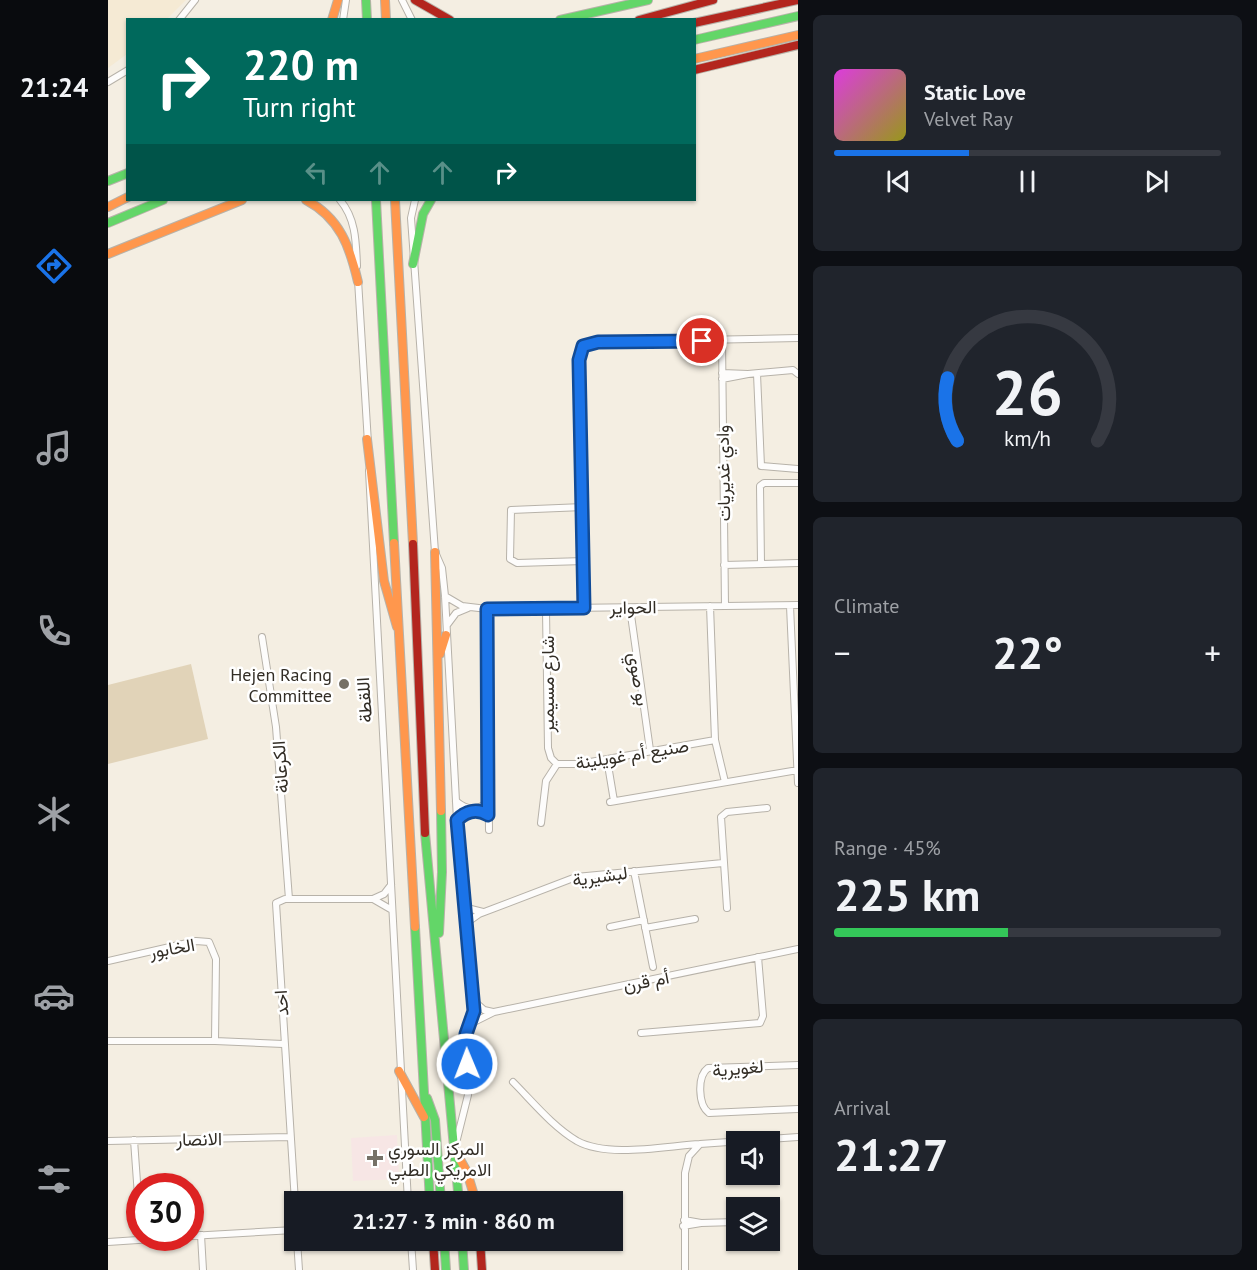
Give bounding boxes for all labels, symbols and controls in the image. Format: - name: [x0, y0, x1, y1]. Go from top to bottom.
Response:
- text: 220 m: [243, 37, 359, 92]
- icon: right: [144, 42, 222, 120]
- text: 21:24: [20, 70, 88, 104]
- text: Static Love: [924, 78, 1026, 106]
- text: Turn right: [243, 90, 356, 124]
- text: Velvet Ray: [924, 106, 1013, 132]
- icon: left: [300, 156, 333, 189]
- icon: ahead: [363, 156, 396, 189]
- icon: ahead: [426, 156, 459, 189]
- icon: right: [489, 156, 522, 189]
- icon: previous: [882, 165, 915, 198]
- icon: pause: [1011, 165, 1044, 198]
- icon: next: [1140, 165, 1173, 198]
- icon: directions: [33, 245, 75, 287]
- pin: [676, 315, 727, 366]
- icon: arrive: [685, 324, 718, 357]
- text: 26: [992, 351, 1063, 432]
- street label: وادي غديريات: [711, 424, 739, 521]
- text: km/h: [1004, 424, 1051, 452]
- icon: music: [33, 427, 75, 469]
- text: Climate: [834, 593, 900, 619]
- street label: الحواير: [608, 595, 657, 619]
- icon: phone: [33, 610, 75, 652]
- text: 22°: [992, 623, 1063, 681]
- text: −: [834, 631, 851, 674]
- text: +: [1204, 631, 1221, 674]
- street label: شارع مسيمير: [536, 636, 560, 733]
- street label: بو صوي: [619, 651, 655, 708]
- place label: Hejen Racing Committee: [230, 663, 332, 707]
- street label: اللقطة: [351, 676, 377, 724]
- marker: Hejen Racing Committee: [337, 677, 351, 691]
- street label: صنيع أم غويلينة: [574, 734, 691, 775]
- street label: الكرعانة: [267, 740, 293, 794]
- icon: climate: [33, 793, 75, 835]
- text: Range · 45%: [834, 835, 941, 861]
- street label: لبشيرية: [571, 861, 629, 891]
- text: 225 km: [834, 865, 980, 923]
- street label: الخابور: [146, 933, 197, 963]
- street label: أم قرن: [621, 965, 671, 998]
- icon: car: [33, 975, 75, 1017]
- street label: احد: [269, 989, 293, 1017]
- position arrow: [435, 1032, 499, 1096]
- street label: لغويرية: [711, 1054, 765, 1082]
- text: Arrival: [834, 1095, 890, 1121]
- text: 21:27: [834, 1125, 948, 1183]
- street label: الانصار: [175, 1127, 222, 1151]
- map controls: [726, 1131, 780, 1251]
- button: sound: [726, 1131, 780, 1185]
- place label: المركز السوري الامريكي الطبي: [388, 1137, 491, 1185]
- marker: المركز السوري الامريكي الطبي: [366, 1149, 384, 1167]
- icon: filters: [33, 1158, 75, 1200]
- speed limit sign: 30: [126, 1173, 204, 1251]
- button: layers: [726, 1197, 780, 1251]
- text: 21:27 · 3 min · 860 m: [352, 1207, 555, 1235]

